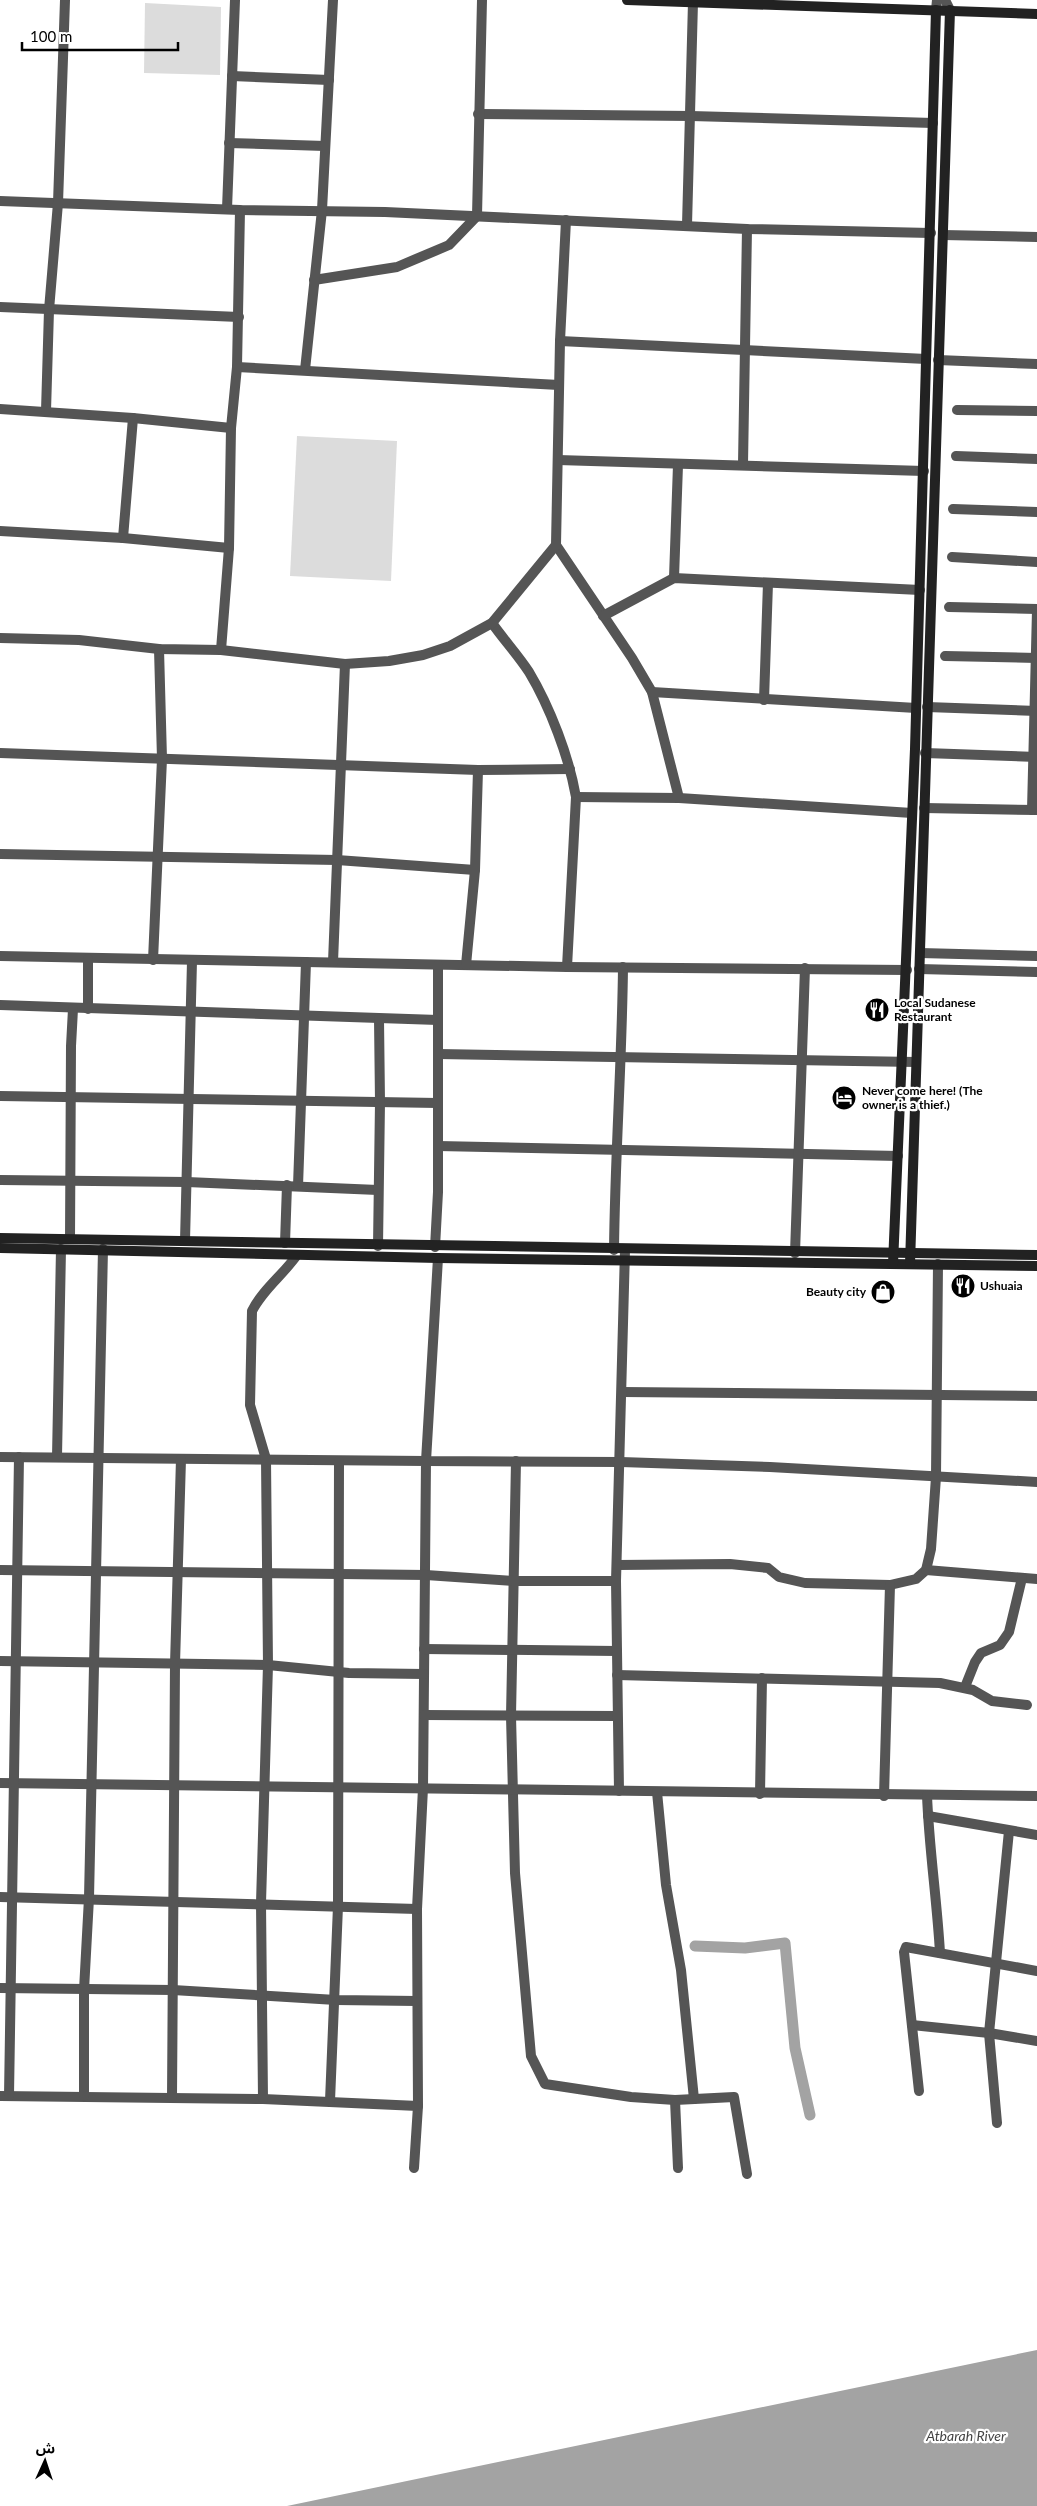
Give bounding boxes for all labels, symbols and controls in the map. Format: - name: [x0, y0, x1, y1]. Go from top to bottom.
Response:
- scale bar: [22, 20, 179, 52]
- text: 100 m: [30, 27, 72, 45]
- place label: Local Sudanese Restaurant: [894, 995, 976, 1024]
- restaurant icon: Local Sudanese Restaurant: [864, 997, 890, 1023]
- place label: Never come here! (The owner is a thief.): [862, 1083, 983, 1112]
- hotel icon: Never come here! (The owner is a thief.): [831, 1085, 857, 1111]
- restaurant icon: Ushuaia: [950, 1273, 976, 1299]
- place label: Ushuaia: [980, 1278, 1023, 1293]
- shop icon: Beauty city: [870, 1279, 896, 1305]
- place label: Beauty city: [806, 1284, 867, 1299]
- water label: Atbarah River: [925, 2427, 1006, 2444]
- north arrow: [20, 2436, 70, 2486]
- text: ش: [36, 2439, 56, 2457]

